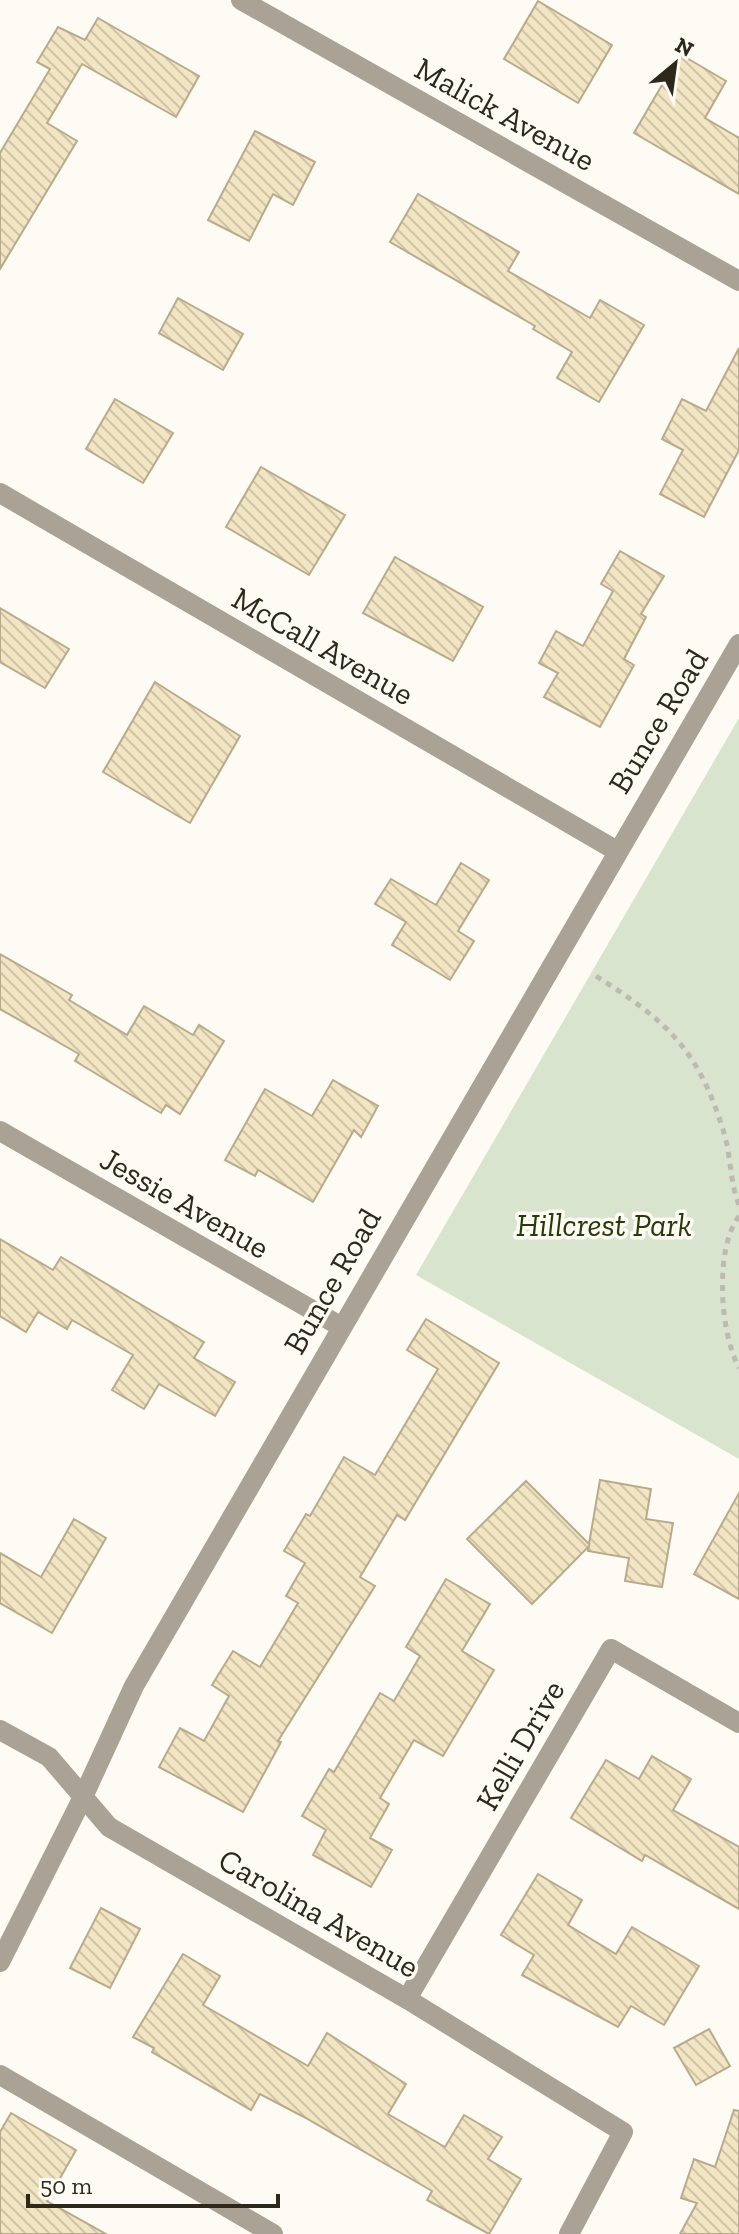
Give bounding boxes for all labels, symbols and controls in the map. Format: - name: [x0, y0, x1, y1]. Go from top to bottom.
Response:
- north arrow: [635, 24, 715, 104]
- text: N: [671, 31, 699, 63]
- street label: Malick Avenue: [408, 49, 602, 179]
- street label: McCall Avenue: [226, 579, 420, 713]
- street label: Bunce Road: [600, 642, 716, 800]
- street label: Jessie Avenue: [94, 1139, 276, 1267]
- street label: Bunce Road: [275, 1201, 389, 1360]
- park label: Hillcrest Park: [516, 1206, 692, 1244]
- street label: Kelli Drive: [468, 1673, 572, 1817]
- street label: Carolina Avenue: [212, 1840, 426, 1986]
- scale bar: [28, 2158, 278, 2208]
- text: 50 m: [40, 2171, 93, 2200]

